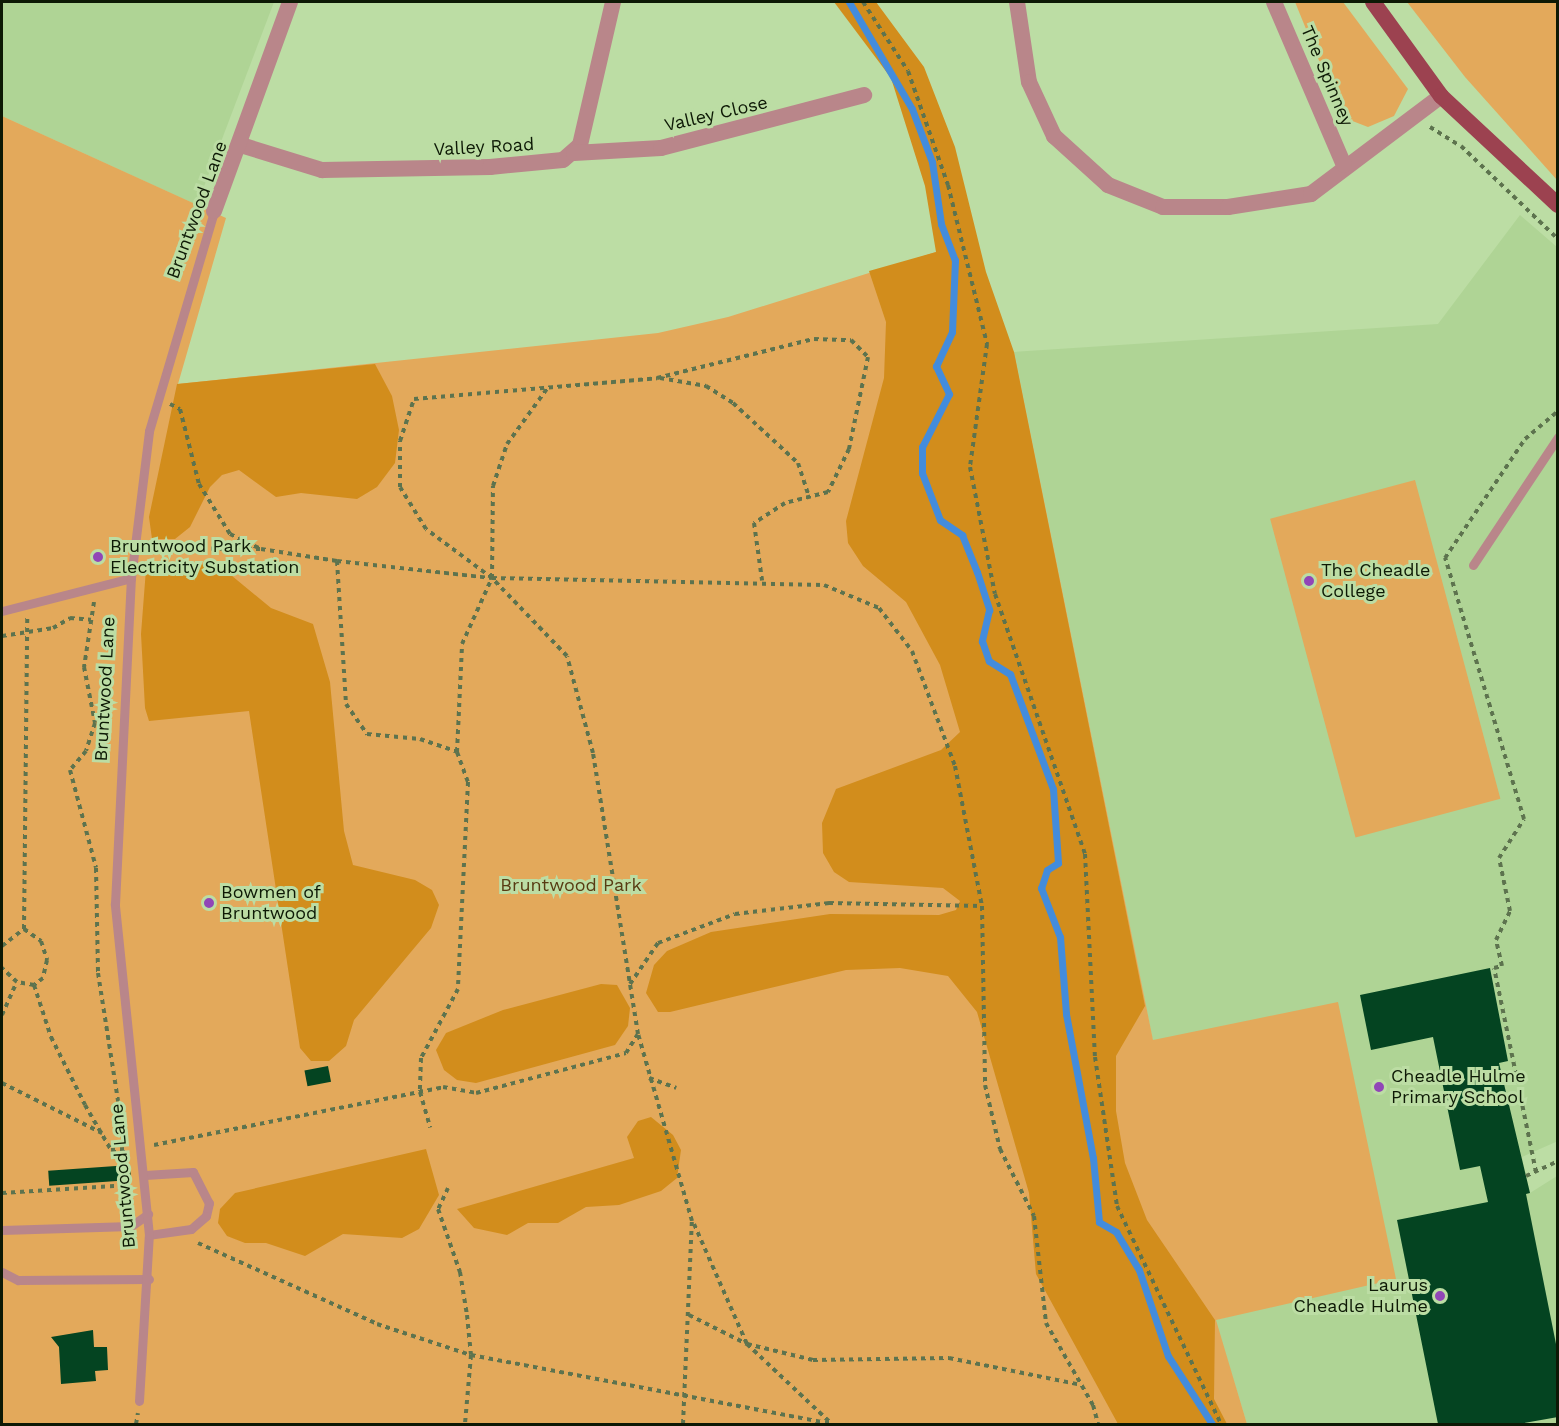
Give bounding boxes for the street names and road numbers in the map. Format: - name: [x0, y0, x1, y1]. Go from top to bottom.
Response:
- street label: The Spinney: [1296, 22, 1358, 130]
- street label: Valley Close: [662, 92, 770, 136]
- street label: Valley Road: [433, 134, 535, 160]
- street label: Bruntwood Lane: [162, 138, 232, 282]
- street label: Bruntwood Lane: [90, 616, 120, 762]
- street label: Bruntwood Lane: [106, 1103, 140, 1249]

